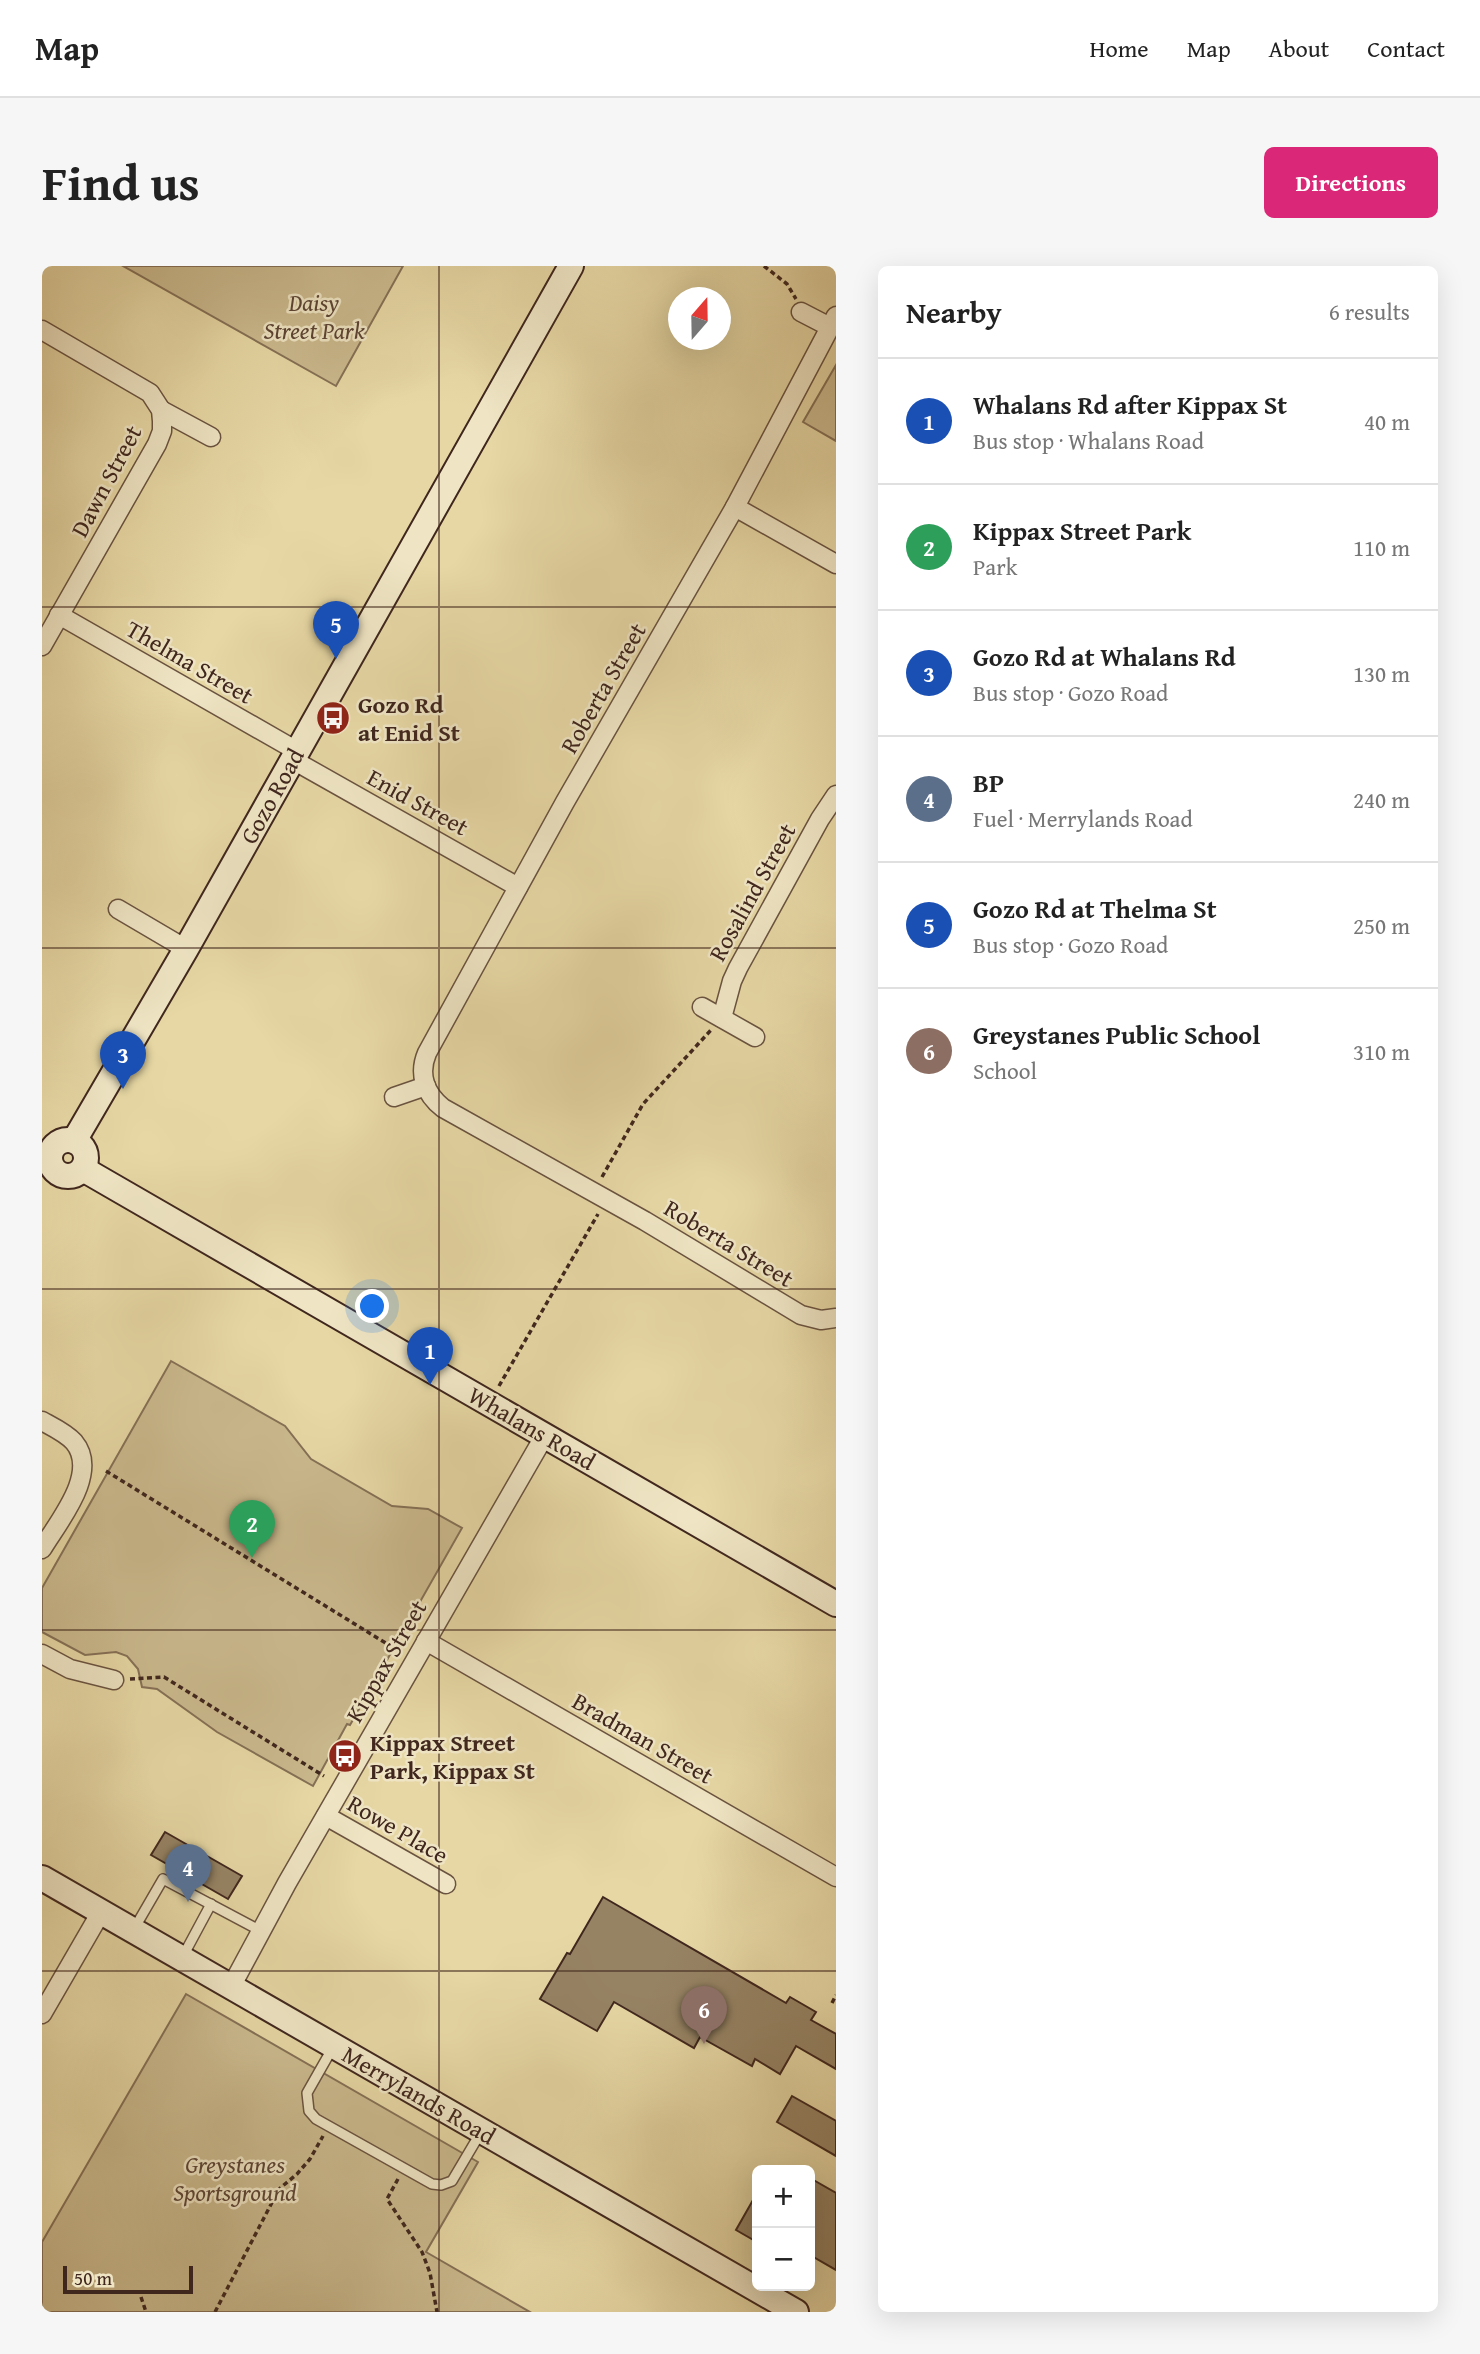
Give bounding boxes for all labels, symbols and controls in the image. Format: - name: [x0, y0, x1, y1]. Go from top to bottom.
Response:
- text: Map: [35, 24, 99, 72]
- text: Home: [1090, 31, 1149, 66]
- text: Map: [1187, 31, 1231, 66]
- text: About: [1269, 31, 1329, 66]
- text: Contact: [1367, 31, 1445, 66]
- text: Find us: [42, 146, 200, 218]
- button: Directions: [1264, 147, 1438, 218]
- park label: Daisy Street Park: [263, 285, 365, 348]
- north arrow: [668, 287, 731, 350]
- text: Nearby: [906, 290, 1002, 334]
- text: 6 results: [1329, 295, 1410, 328]
- text: Whalans Rd after Kippax St: [973, 385, 1287, 424]
- text: 1: [923, 405, 935, 438]
- text: 40 m: [1364, 405, 1410, 438]
- street label: Dawn Street: [62, 418, 150, 543]
- text: Bus stop · Whalans Road: [973, 424, 1204, 457]
- text: Kippax Street Park: [973, 511, 1191, 550]
- text: 2: [923, 531, 935, 564]
- text: 110 m: [1353, 531, 1410, 564]
- text: Park: [973, 550, 1017, 583]
- pin: 5: [313, 601, 359, 659]
- street label: Thelma Street: [120, 611, 261, 713]
- street label: Roberta Street: [551, 616, 655, 760]
- text: Gozo Rd at Whalans Rd: [973, 637, 1236, 676]
- text: 3: [923, 657, 935, 690]
- text: 130 m: [1353, 657, 1410, 690]
- text: Bus stop · Gozo Road: [973, 676, 1168, 709]
- place label: Gozo Rd at Enid St: [358, 687, 460, 750]
- bus stop icon: Gozo Rd at Enid St: [314, 699, 352, 737]
- street label: Gozo Road: [231, 742, 313, 850]
- street label: Enid Street: [361, 760, 476, 845]
- text: BP: [973, 763, 1004, 802]
- text: 4: [923, 783, 935, 816]
- text: 240 m: [1353, 783, 1410, 816]
- text: Fuel · Merrylands Road: [973, 802, 1193, 835]
- street label: Rosalind Street: [700, 816, 805, 967]
- text: Gozo Rd at Thelma St: [973, 889, 1217, 928]
- text: 5: [923, 909, 935, 942]
- text: 250 m: [1353, 909, 1410, 942]
- text: Bus stop · Gozo Road: [973, 928, 1168, 961]
- text: Greystanes Public School: [973, 1015, 1260, 1054]
- pin: 3: [100, 1031, 146, 1089]
- text: 6: [923, 1035, 935, 1068]
- text: 310 m: [1353, 1035, 1410, 1068]
- text: School: [973, 1054, 1037, 1087]
- street label: Roberta Street: [658, 1191, 801, 1296]
- your location: [355, 1289, 389, 1323]
- pin: 1: [407, 1327, 453, 1385]
- street label: Whalans Road: [462, 1377, 602, 1479]
- pin: 2: [229, 1500, 275, 1558]
- street label: Kippax Street: [337, 1593, 436, 1729]
- street label: Bradman Street: [566, 1683, 721, 1793]
- place label: Kippax Street Park, Kippax St: [370, 1725, 535, 1788]
- bus stop icon: Kippax Street Park, Kippax St: [326, 1737, 364, 1775]
- street label: Rowe Place: [341, 1786, 455, 1872]
- pin: 4: [165, 1844, 211, 1902]
- pin: 6: [681, 1986, 727, 2044]
- street label: Merrylands Road: [336, 2037, 502, 2153]
- park label: Greystanes Sportsground: [173, 2147, 297, 2210]
- map controls: [752, 2165, 815, 2291]
- button: +: [752, 2165, 815, 2228]
- button: −: [752, 2228, 815, 2291]
- scale bar: [63, 2263, 192, 2295]
- text: 50 m: [74, 2264, 112, 2292]

